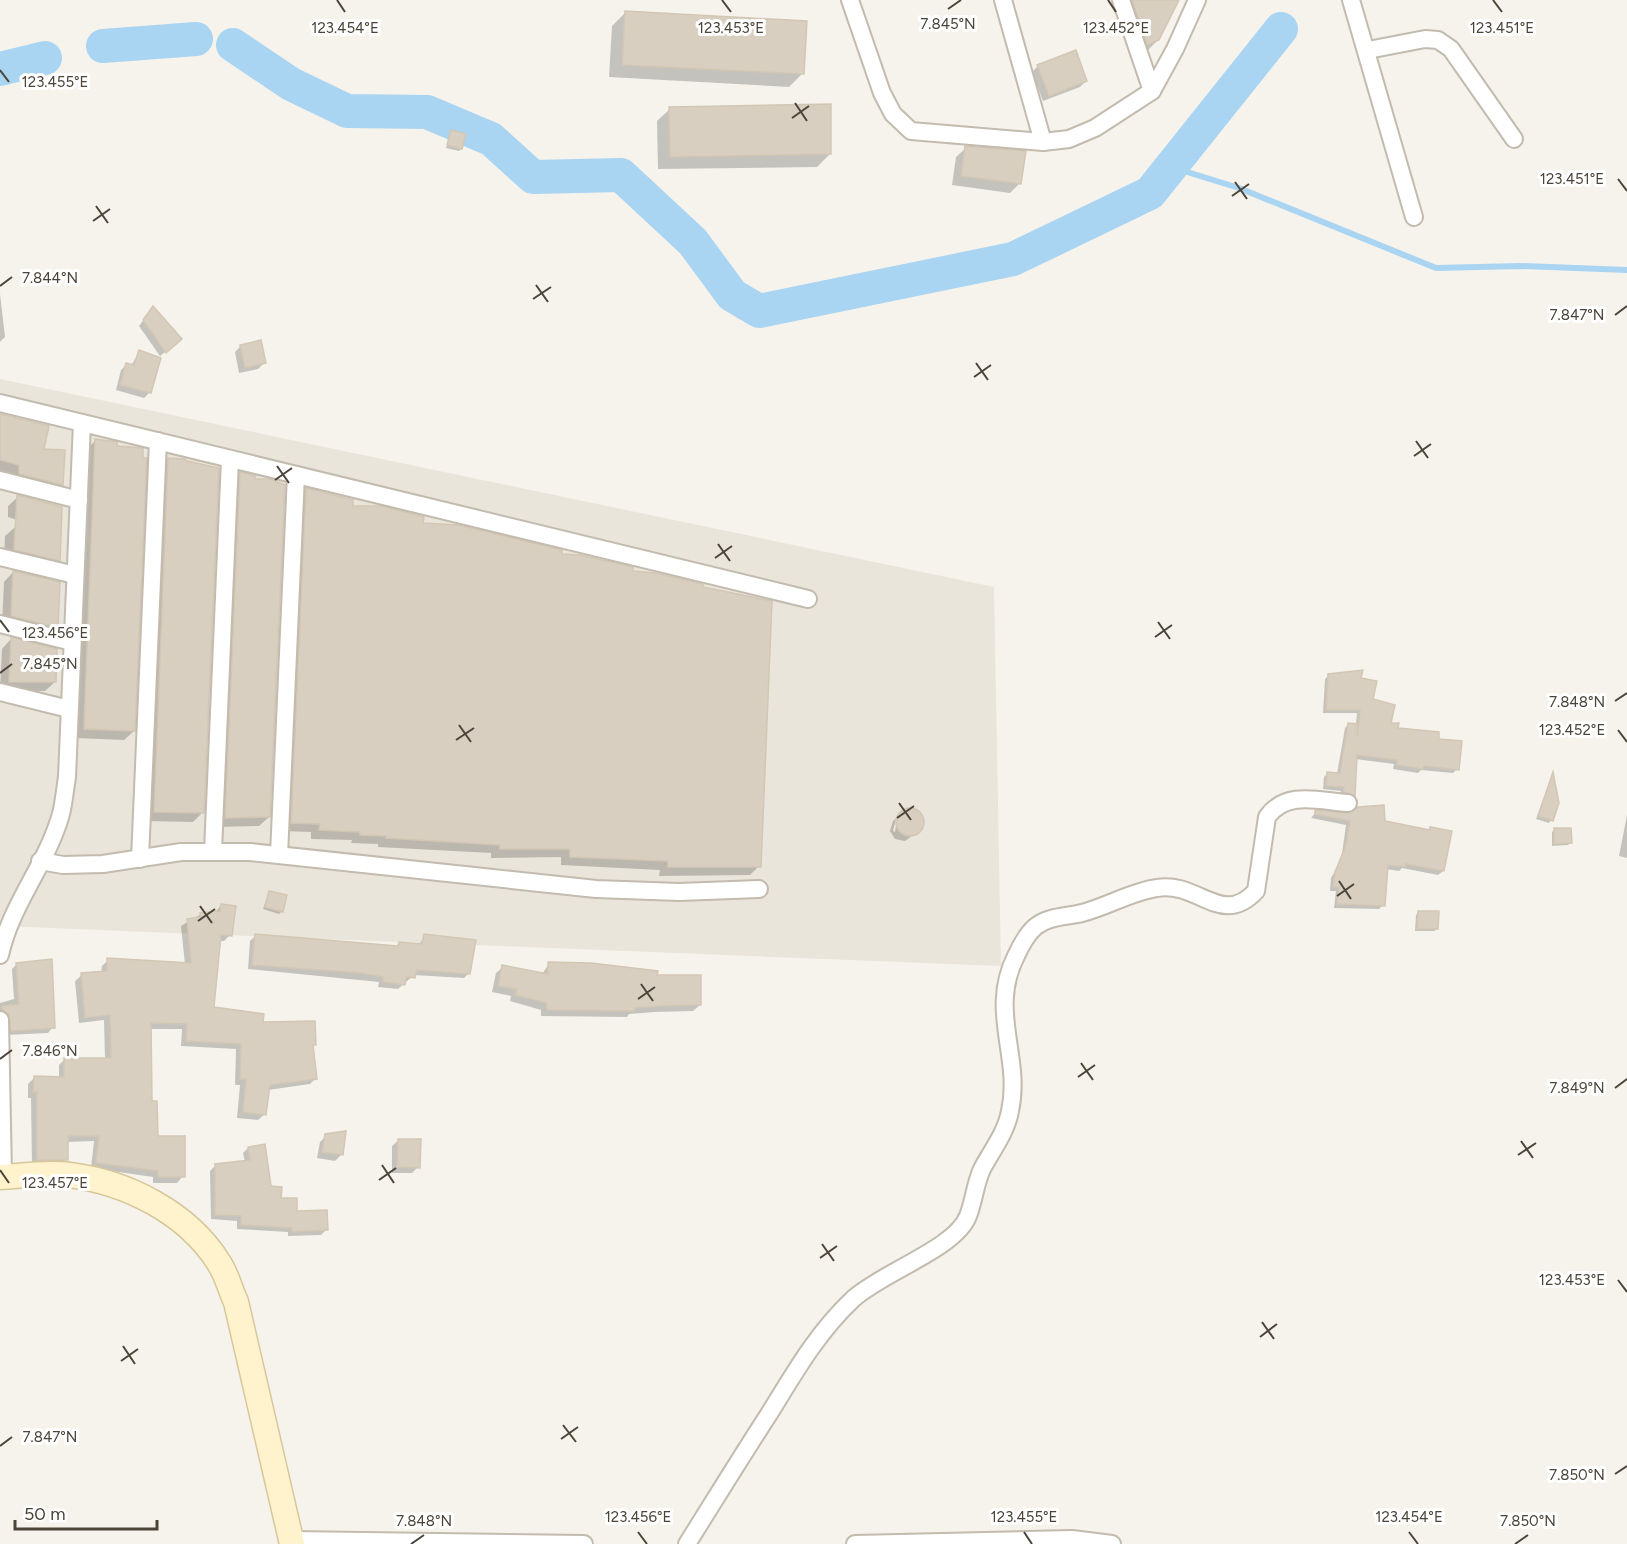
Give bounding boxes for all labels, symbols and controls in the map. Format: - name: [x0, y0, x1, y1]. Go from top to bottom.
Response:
- text: 7.845°N: [920, 15, 976, 33]
- text: 123.454°E: [311, 19, 379, 37]
- text: 123.453°E: [698, 19, 764, 37]
- text: 123.452°E: [1083, 19, 1149, 37]
- text: 123.451°E: [1470, 19, 1534, 37]
- text: 123.455°E: [22, 73, 88, 91]
- text: 123.451°E: [1540, 170, 1604, 188]
- text: 7.844°N: [22, 269, 78, 287]
- text: 7.847°N: [1550, 306, 1604, 324]
- text: 123.456°E: [22, 624, 88, 642]
- text: 7.845°N: [22, 655, 78, 673]
- text: 7.848°N: [1549, 693, 1605, 711]
- text: 123.452°E: [1539, 721, 1605, 739]
- text: 7.846°N: [22, 1042, 78, 1060]
- text: 7.849°N: [1549, 1079, 1605, 1097]
- text: 123.457°E: [22, 1174, 88, 1192]
- text: 123.453°E: [1539, 1271, 1605, 1289]
- text: 7.847°N: [23, 1428, 77, 1446]
- text: 7.850°N: [1549, 1466, 1605, 1484]
- scale bar: [15, 1493, 158, 1531]
- text: 50 m: [24, 1503, 66, 1525]
- text: 123.456°E: [605, 1508, 671, 1526]
- text: 123.455°E: [991, 1508, 1057, 1526]
- text: 123.454°E: [1375, 1508, 1443, 1526]
- text: 7.848°N: [396, 1512, 452, 1530]
- text: 7.850°N: [1500, 1512, 1556, 1530]

